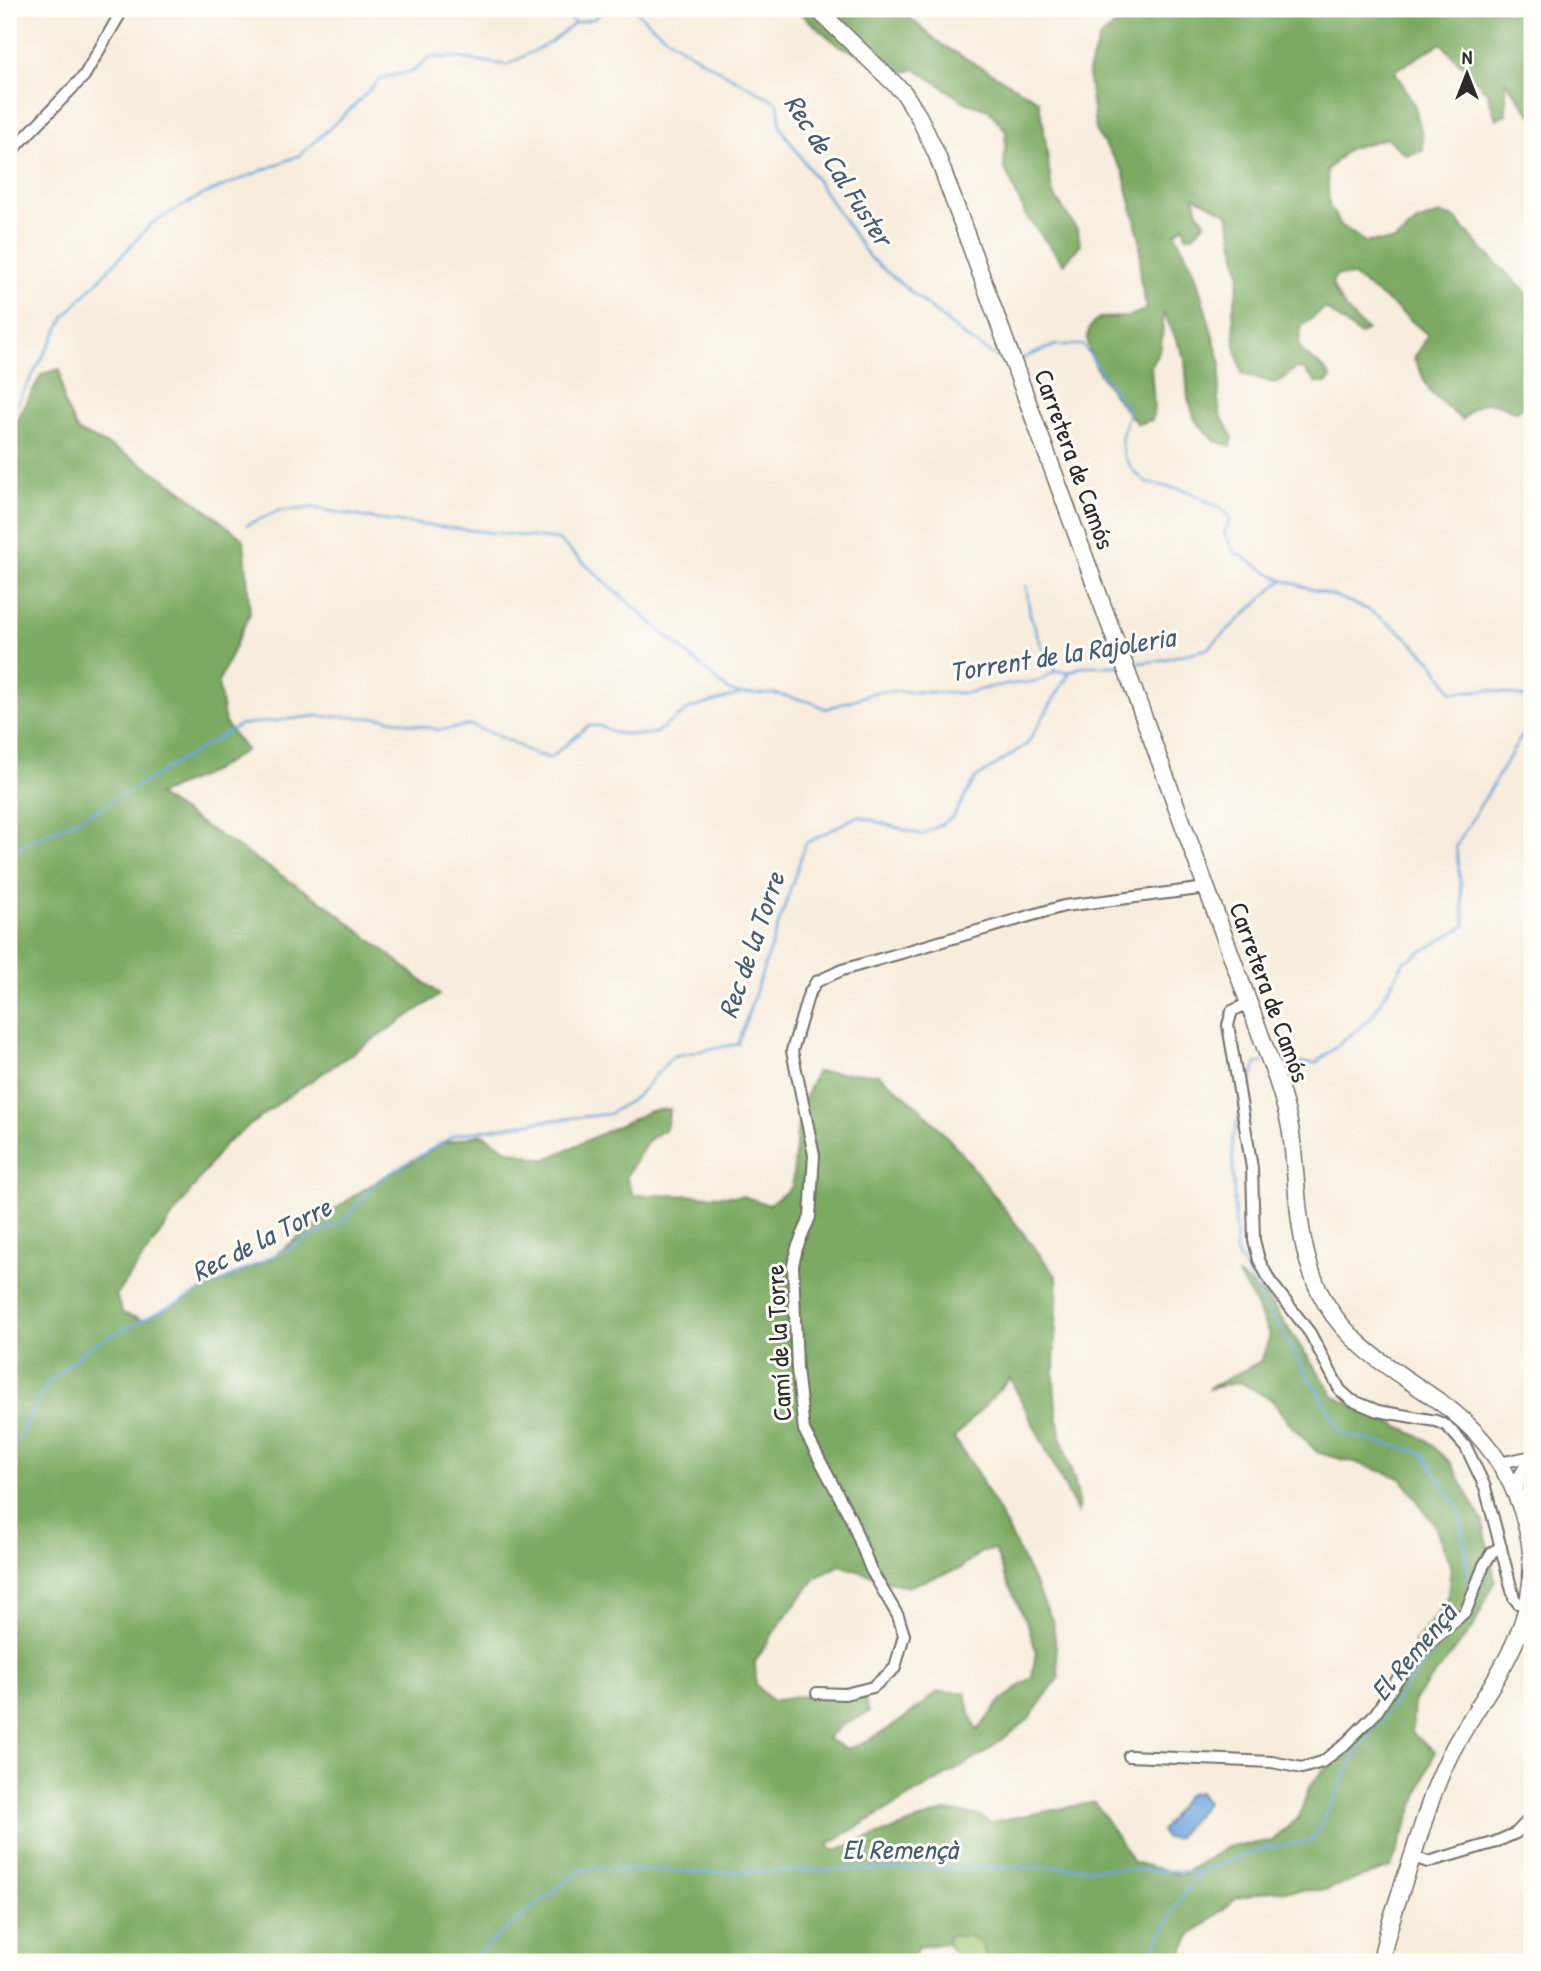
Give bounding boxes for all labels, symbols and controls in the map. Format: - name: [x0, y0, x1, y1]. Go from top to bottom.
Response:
- north arrow: [1432, 38, 1502, 108]
- text: N: [1462, 44, 1472, 70]
- water label: Rec de Cal Fuster: [776, 87, 904, 256]
- street label: Carretera de Camós: [1026, 364, 1124, 554]
- water label: Torrent de la Rajoleria: [947, 617, 1180, 691]
- water label: Rec de la Torre: [708, 865, 794, 1023]
- street label: Carretera de Camós: [1221, 897, 1319, 1087]
- water label: Rec de la Torre: [185, 1187, 339, 1290]
- street label: Camí de la Torre: [756, 1264, 800, 1422]
- water label: El Remençà: [1362, 1594, 1466, 1708]
- water label: El Remençà: [843, 1830, 960, 1868]

